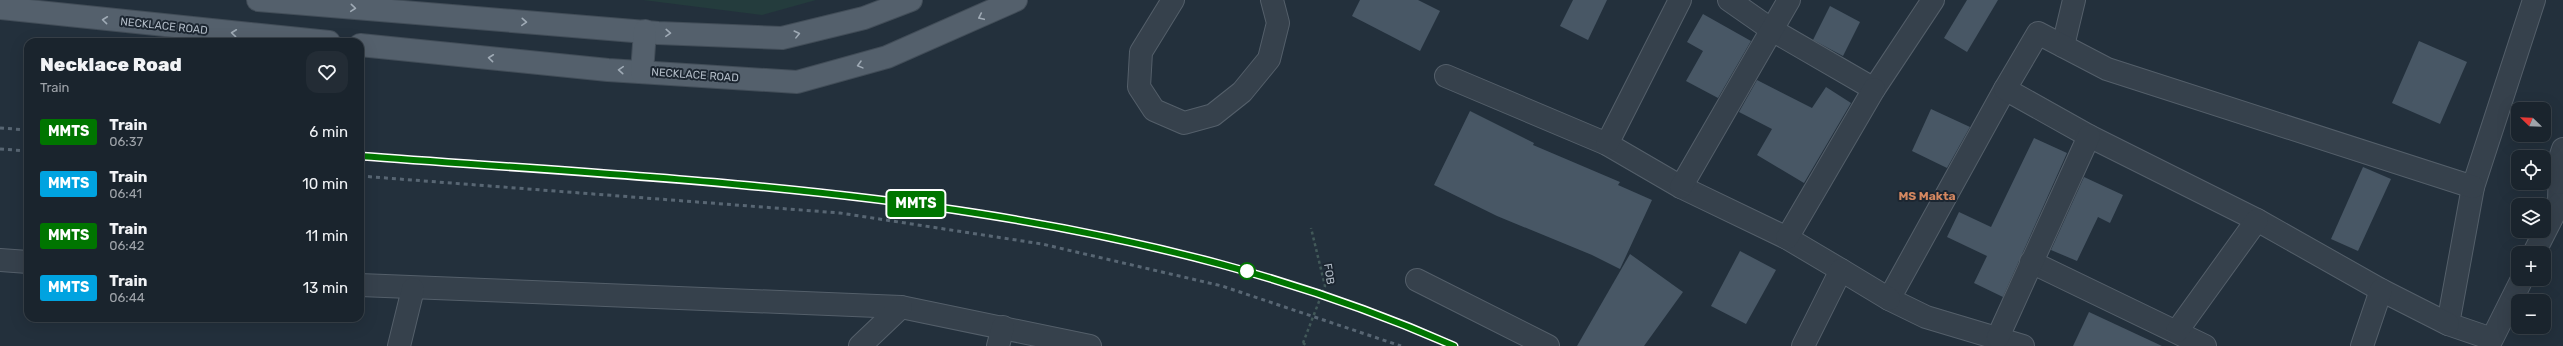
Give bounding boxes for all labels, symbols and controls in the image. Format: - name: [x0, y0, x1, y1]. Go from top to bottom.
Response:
- one-way arrow: [350, 3, 356, 12]
- one-way arrow: [977, 12, 985, 20]
- one-way arrow: [102, 15, 108, 24]
- street label: NECKLACE ROAD: [120, 15, 208, 37]
- one-way arrow: [521, 17, 527, 26]
- one-way arrow: [231, 28, 237, 37]
- one-way arrow: [665, 29, 671, 37]
- one-way arrow: [794, 31, 800, 39]
- button: heart: [306, 51, 348, 93]
- text: Necklace Road: [40, 53, 182, 76]
- one-way arrow: [488, 54, 494, 63]
- one-way arrow: [857, 60, 863, 68]
- street label: NECKLACE ROAD: [651, 65, 739, 85]
- one-way arrow: [618, 66, 624, 75]
- text: Train: [40, 80, 70, 95]
- north arrow: [2511, 102, 2551, 142]
- map controls: [2511, 102, 2551, 334]
- text: Train: [109, 116, 147, 134]
- text: MMTS: [48, 123, 89, 140]
- text: 6 min: [309, 123, 348, 141]
- text: 06:37: [109, 134, 143, 149]
- button: locate: [2511, 150, 2551, 190]
- text: Train: [109, 168, 147, 186]
- text: MMTS: [48, 175, 89, 192]
- text: 10 min: [302, 175, 348, 193]
- text: 06:41: [109, 186, 142, 201]
- district label: MS Makta: [1898, 189, 1956, 203]
- line badge: MMTS: [888, 191, 944, 217]
- text: MMTS: [895, 195, 937, 212]
- button: layers: [2511, 198, 2551, 238]
- text: Train: [109, 220, 147, 238]
- text: MMTS: [48, 227, 89, 244]
- text: 11 min: [305, 227, 348, 245]
- text: 06:42: [109, 238, 144, 253]
- button: +: [2511, 246, 2551, 286]
- unlabelled marker: [1238, 262, 1256, 280]
- street label: FOB: [1321, 263, 1337, 285]
- text: Train: [109, 272, 147, 290]
- text: MMTS: [48, 279, 89, 296]
- text: 13 min: [303, 279, 348, 297]
- text: 06:44: [109, 290, 145, 305]
- button: −: [2511, 294, 2551, 334]

